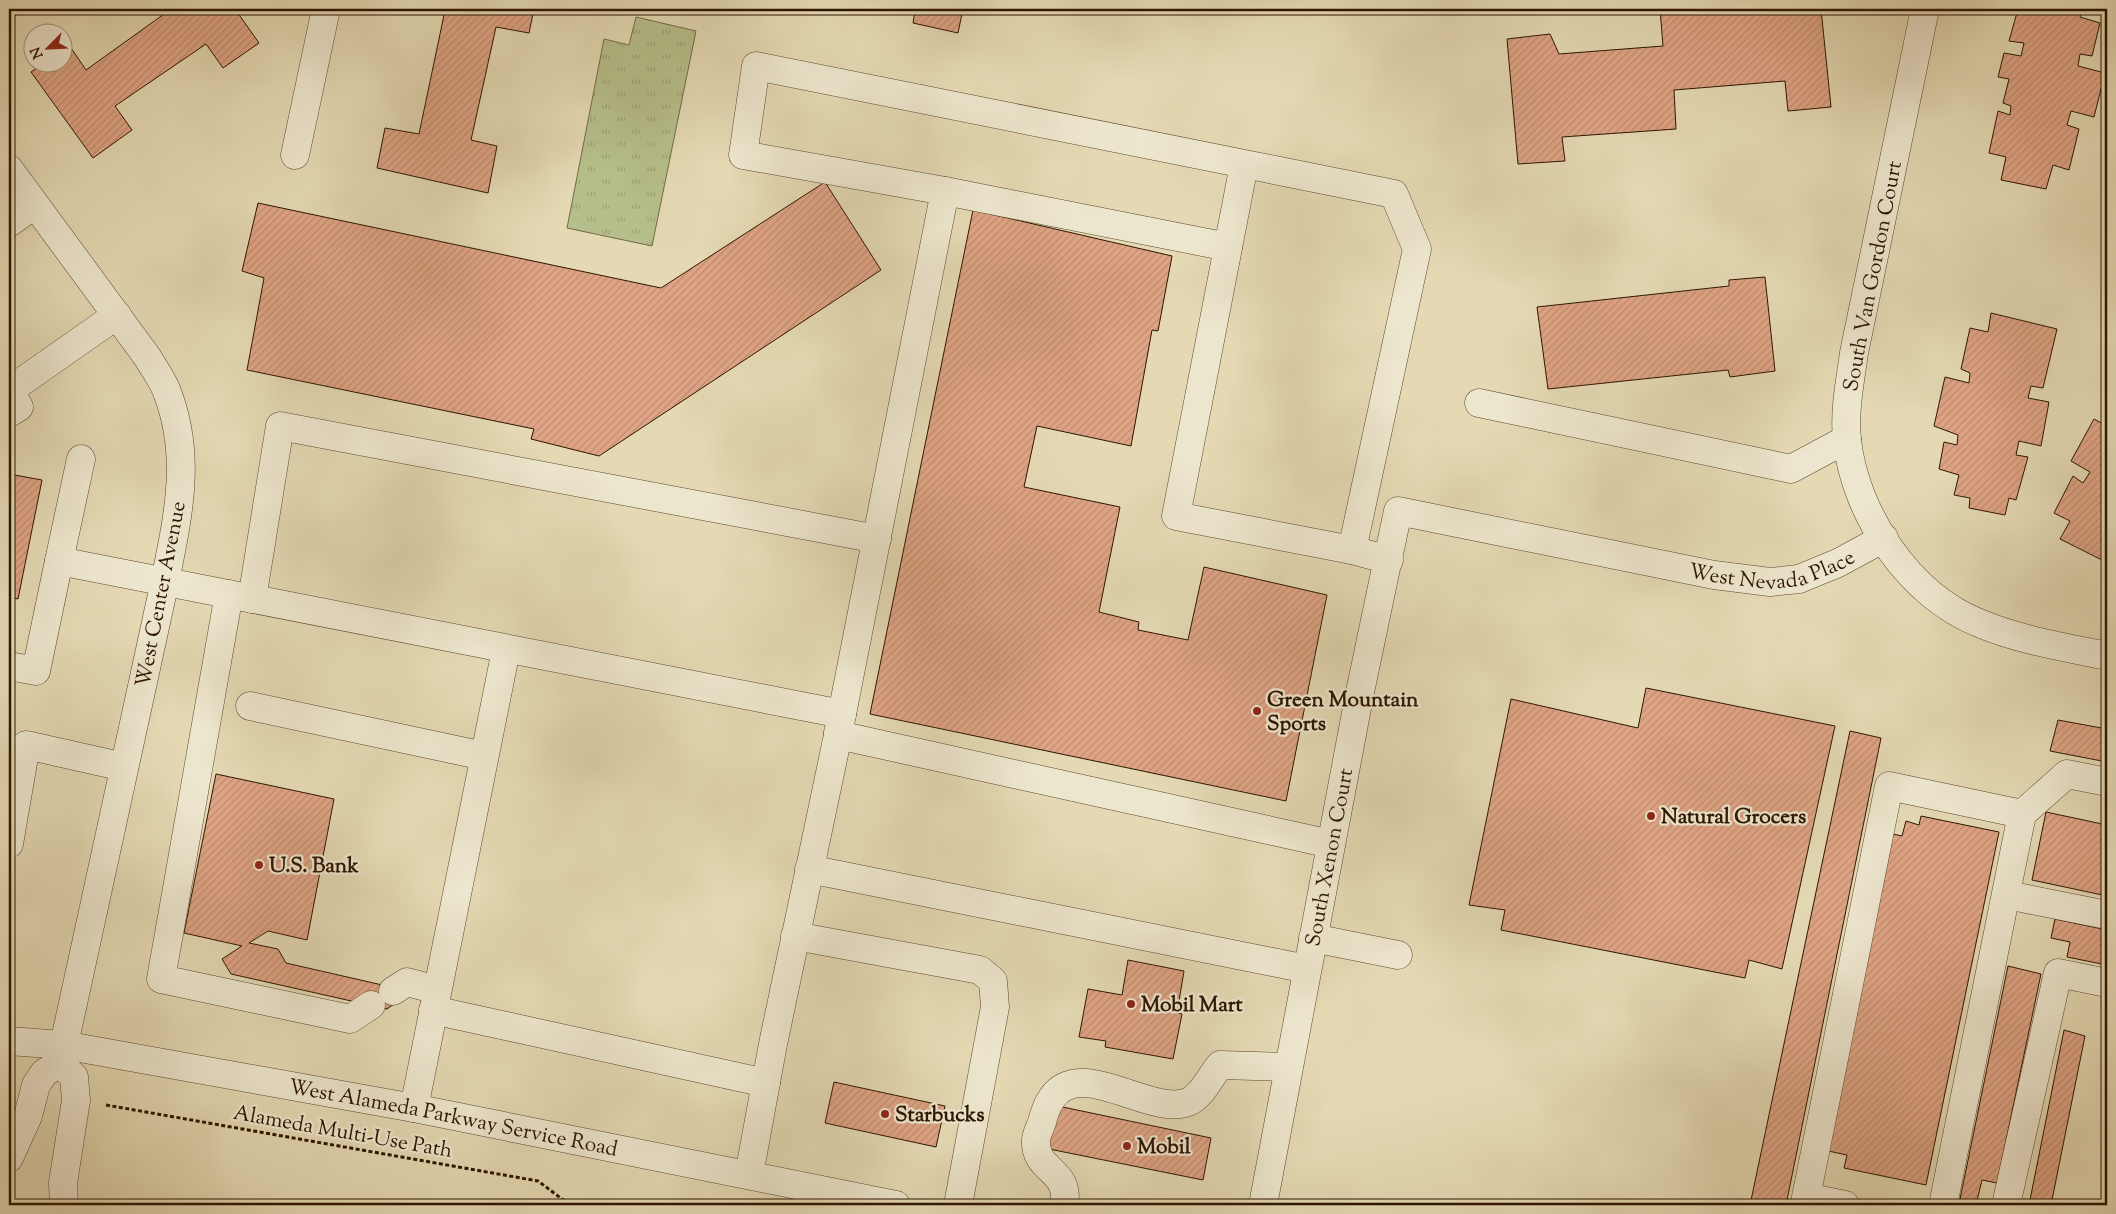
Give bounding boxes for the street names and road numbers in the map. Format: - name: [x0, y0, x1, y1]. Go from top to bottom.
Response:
- street label: South Van Gordon Court: [1837, 159, 1911, 394]
- street label: West Center Avenue: [129, 499, 195, 690]
- street label: West Nevada Place: [1686, 544, 1861, 599]
- street label: South Xenon Court: [1299, 766, 1362, 949]
- street label: West Alameda Parkway Service Road: [286, 1073, 620, 1166]
- street label: Alameda Multi-Use Path: [231, 1099, 455, 1167]

